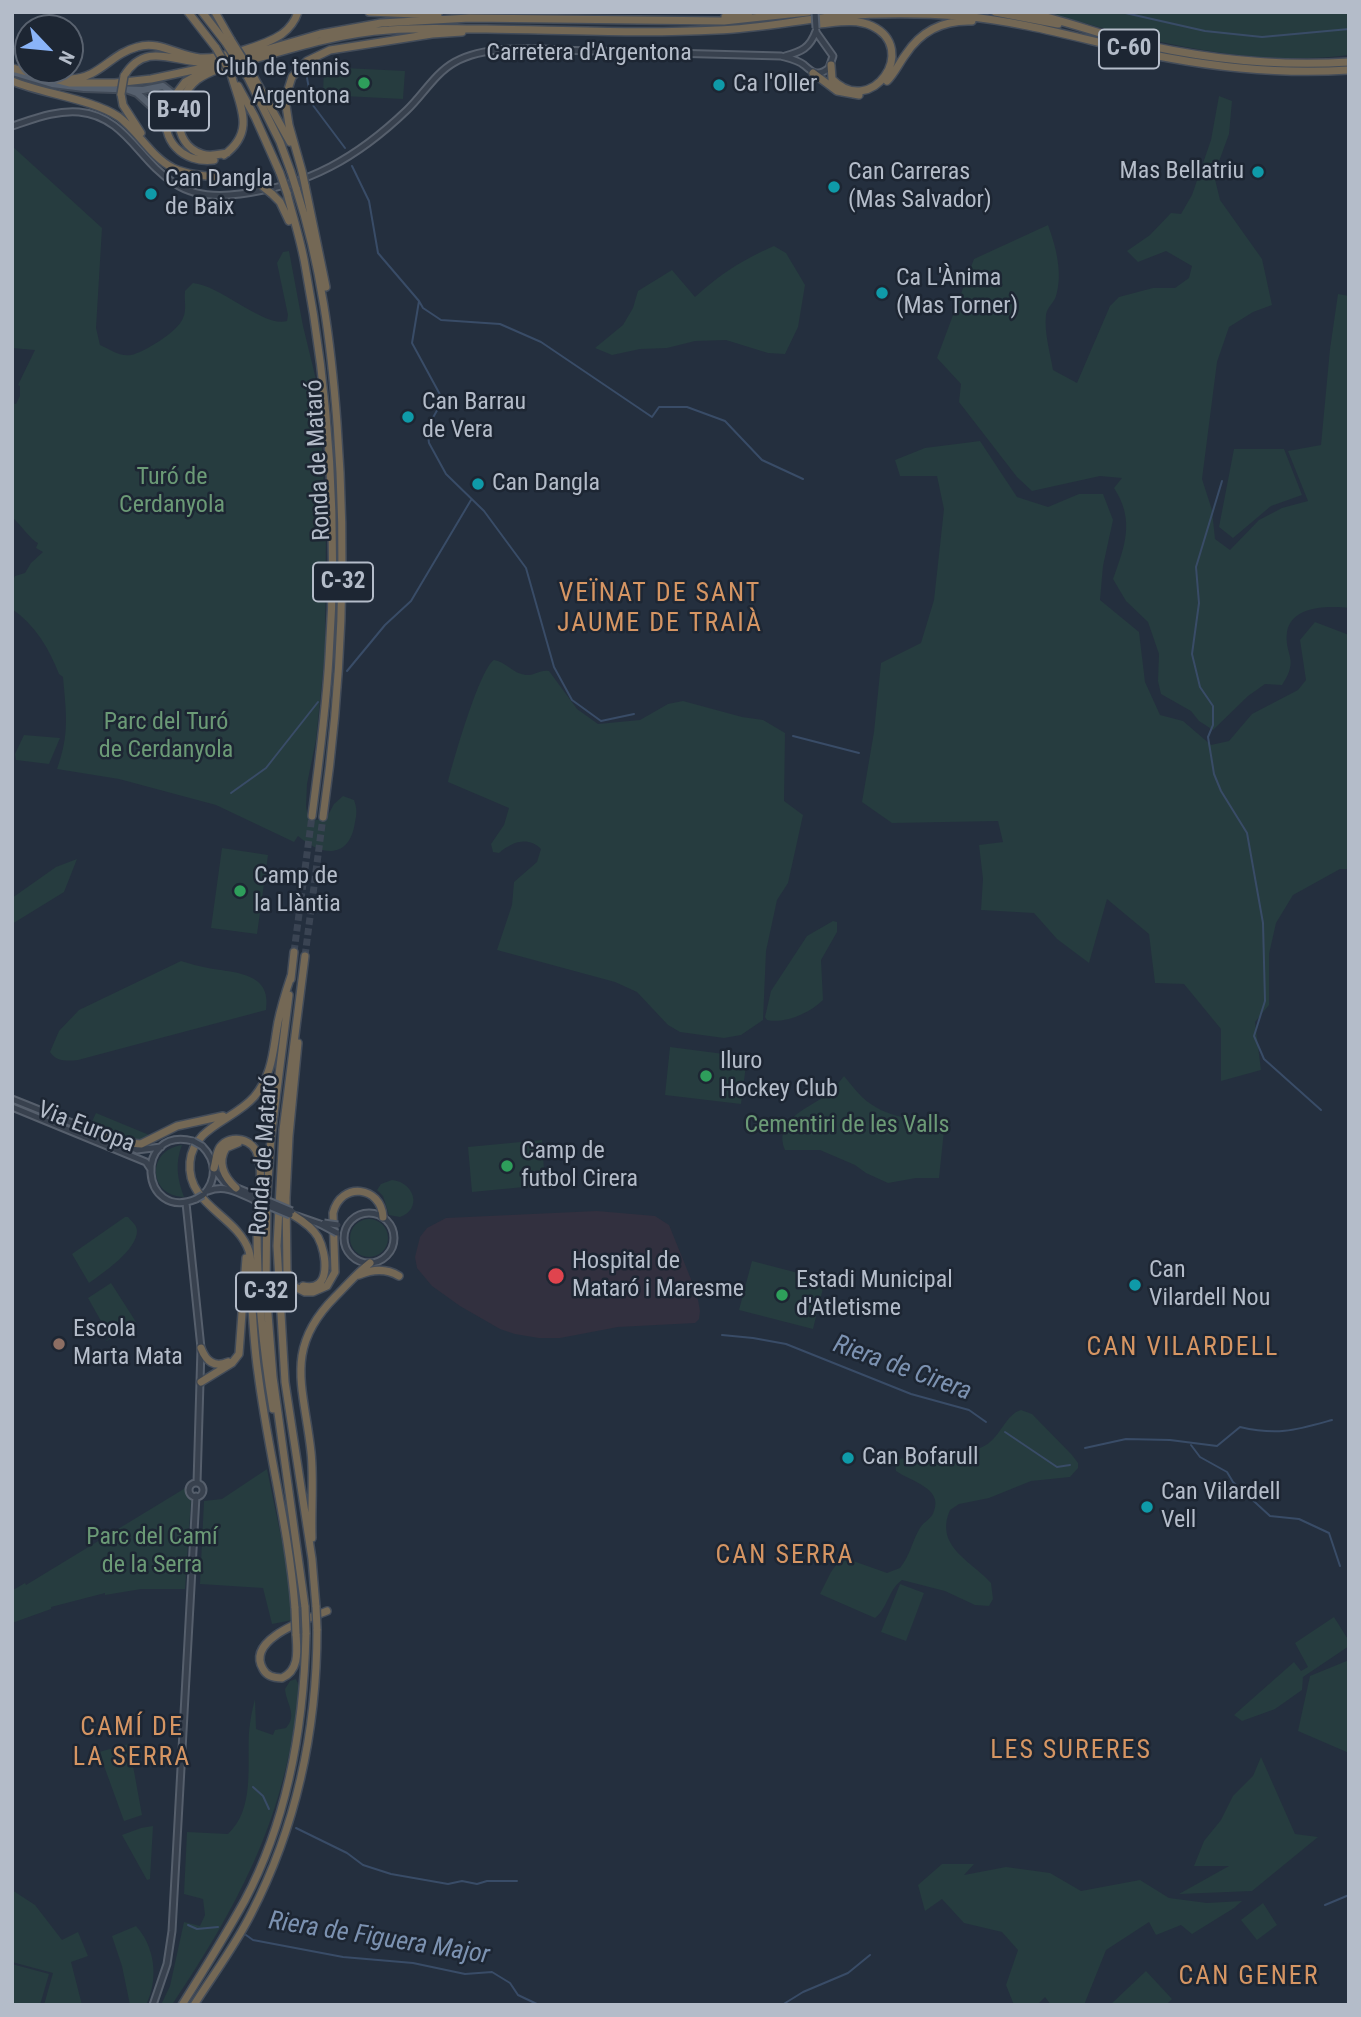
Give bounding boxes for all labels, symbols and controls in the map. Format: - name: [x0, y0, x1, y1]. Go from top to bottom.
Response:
- north arrow: [14, 14, 84, 84]
- road number: C-60: [1099, 30, 1159, 68]
- street label: Carretera d'Argentona: [486, 40, 692, 68]
- text: N: [54, 47, 79, 68]
- place label: Club de tennis Argentona: [215, 55, 350, 111]
- place label: Ca l'Oller: [733, 71, 817, 99]
- marker: Club de tennis Argentona: [356, 75, 372, 91]
- marker: Ca l'Oller: [711, 77, 727, 93]
- road number: B-40: [149, 92, 209, 130]
- place label: Mas Bellatriu: [1120, 158, 1244, 186]
- place label: Can Carreras (Mas Salvador): [848, 159, 992, 215]
- marker: Mas Bellatriu: [1250, 164, 1266, 180]
- place label: Can Dangla de Baix: [165, 166, 273, 222]
- marker: Can Carreras (Mas Salvador): [826, 179, 842, 195]
- marker: Can Dangla de Baix: [143, 186, 159, 202]
- place label: Ca L'Ànima (Mas Torner): [896, 265, 1018, 321]
- marker: Ca L'Ànima (Mas Torner): [874, 285, 890, 301]
- street label: Ronda de Mataró: [300, 379, 338, 541]
- place label: Can Barrau de Vera: [422, 389, 526, 445]
- marker: Can Barrau de Vera: [400, 409, 416, 425]
- park label: Turó de Cerdanyola: [119, 464, 225, 520]
- place label: Can Dangla: [492, 470, 600, 498]
- marker: Can Dangla: [470, 476, 486, 492]
- road number: C-32: [313, 562, 373, 602]
- district label: VEÏNAT DE SANT JAUME DE TRAIÀ: [559, 578, 761, 640]
- park label: Parc del Turó de Cerdanyola: [99, 709, 233, 765]
- place label: Camp de la Llàntia: [254, 863, 341, 919]
- marker: Camp de la Llàntia: [232, 883, 248, 899]
- place label: Iluro Hockey Club: [720, 1048, 838, 1104]
- marker: Iluro Hockey Club: [698, 1068, 714, 1084]
- street label: Ronda de Mataró: [245, 1074, 285, 1236]
- street label: Via Europa: [33, 1096, 139, 1160]
- park label: Cementiri de les Valls: [745, 1112, 949, 1140]
- place label: Camp de futbol Cirera: [521, 1138, 638, 1194]
- marker: Camp de futbol Cirera: [499, 1158, 515, 1174]
- place label: Hospital de Mataró i Maresme: [572, 1248, 744, 1304]
- place label: Can Vilardell Nou: [1149, 1257, 1270, 1313]
- marker: Hospital de Mataró i Maresme: [546, 1266, 566, 1286]
- place label: Estadi Municipal d'Atletisme: [796, 1267, 953, 1323]
- road number: C-32: [236, 1273, 296, 1312]
- marker: Can Vilardell Nou: [1127, 1277, 1143, 1293]
- marker: Estadi Municipal d'Atletisme: [774, 1287, 790, 1303]
- place label: Escola Marta Mata: [73, 1316, 183, 1372]
- water label: Riera de Cirera: [829, 1330, 975, 1408]
- district label: CAN VILARDELL: [1088, 1332, 1278, 1364]
- marker: Escola Marta Mata: [51, 1336, 67, 1352]
- place label: Can Bofarull: [862, 1444, 978, 1472]
- marker: Can Bofarull: [840, 1450, 856, 1466]
- place label: Can Vilardell Vell: [1161, 1479, 1280, 1535]
- marker: Can Vilardell Vell: [1139, 1499, 1155, 1515]
- park label: Parc del Camí de la Serra: [86, 1524, 218, 1580]
- district label: CAN SERRA: [717, 1540, 853, 1572]
- district label: CAMÍ DE LA SERRA: [74, 1712, 190, 1774]
- district label: LES SURERES: [992, 1735, 1150, 1767]
- water label: Riera de Figuera Major: [266, 1906, 492, 1972]
- district label: CAN GENER: [1180, 1961, 1318, 1993]

